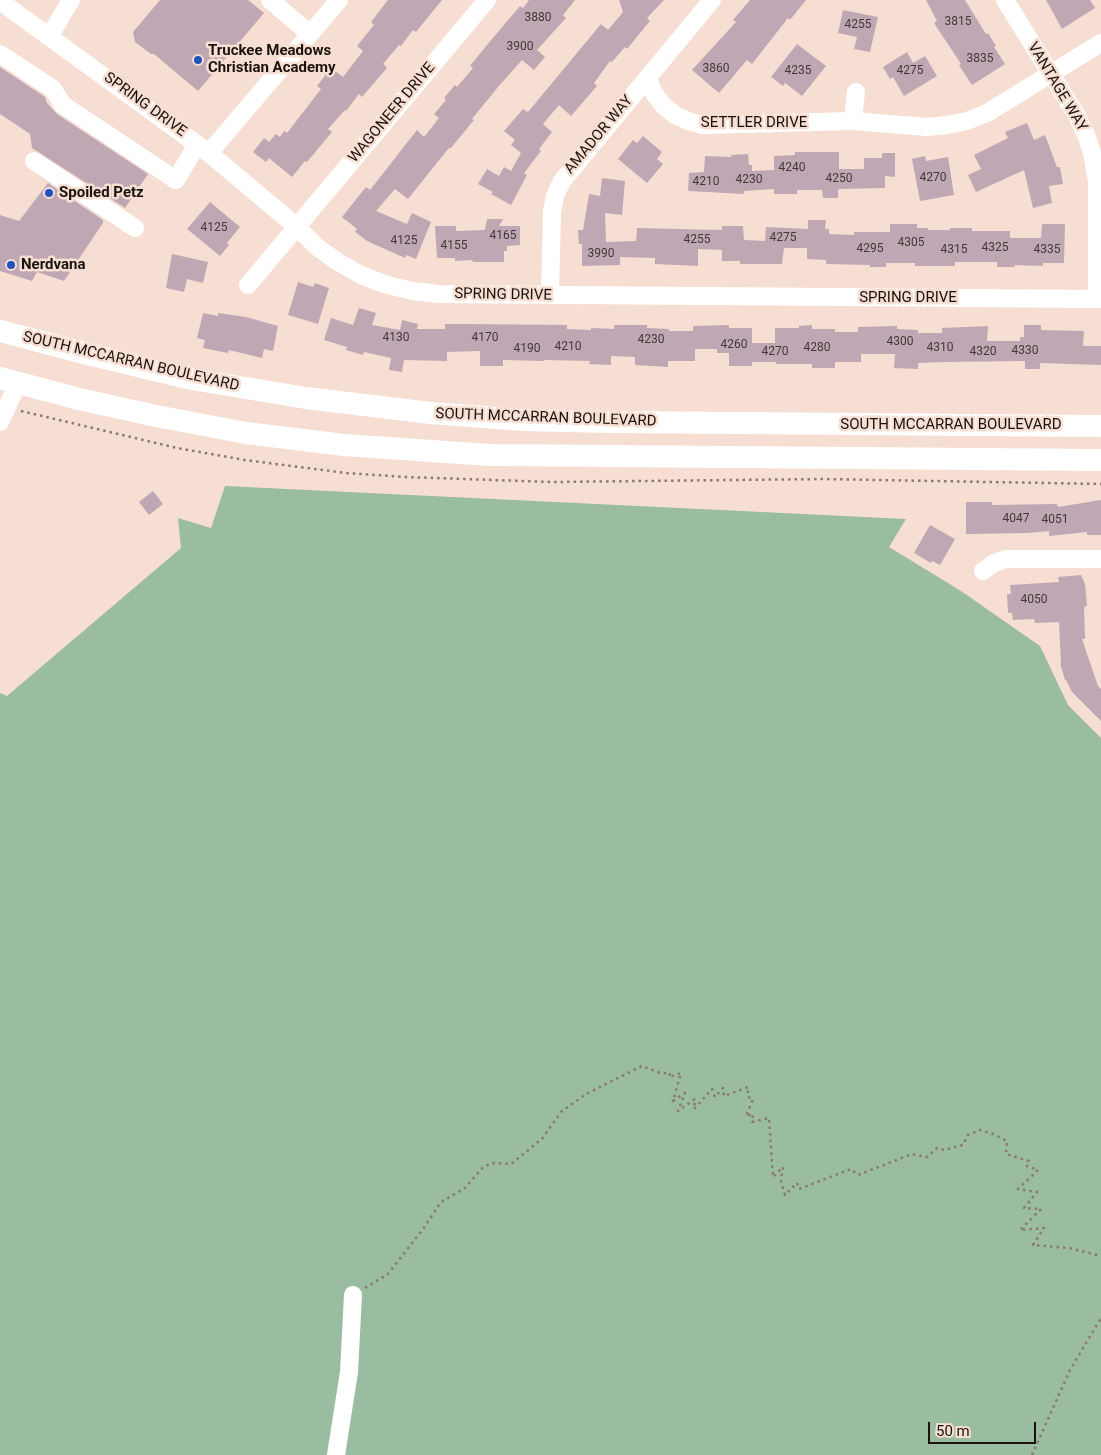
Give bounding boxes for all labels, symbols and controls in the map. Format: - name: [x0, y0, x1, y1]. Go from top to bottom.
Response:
- house number: 3880: [525, 11, 551, 25]
- house number: 3815: [945, 15, 971, 29]
- house number: 4255: [845, 18, 871, 32]
- street label: VANTAGE WAY: [1023, 39, 1091, 135]
- house number: 3900: [507, 40, 533, 54]
- place label: Truckee Meadows Christian Academy: [208, 42, 336, 77]
- house number: 3835: [967, 52, 993, 66]
- marker: Truckee Meadows Christian Academy: [192, 54, 204, 66]
- street label: WAGONEER DRIVE: [345, 59, 439, 167]
- house number: 3860: [703, 62, 729, 76]
- house number: 4235: [785, 64, 811, 78]
- house number: 4275: [897, 64, 923, 78]
- street label: SPRING DRIVE: [100, 69, 190, 141]
- street label: AMADOR WAY: [561, 92, 637, 178]
- street label: SETTLER DRIVE: [701, 114, 807, 132]
- house number: 4240: [779, 161, 805, 175]
- house number: 4270: [920, 171, 946, 185]
- house number: 4250: [826, 172, 852, 186]
- house number: 4230: [736, 173, 762, 187]
- house number: 4210: [693, 175, 719, 189]
- place label: Spoiled Petz: [59, 184, 144, 202]
- marker: Spoiled Petz: [43, 187, 55, 199]
- house number: 4125: [201, 221, 227, 235]
- house number: 4165: [490, 229, 516, 243]
- house number: 4275: [770, 231, 796, 245]
- house number: 4255: [684, 233, 710, 247]
- house number: 4125: [391, 234, 417, 248]
- house number: 4305: [898, 236, 924, 250]
- house number: 4155: [441, 239, 467, 253]
- house number: 4325: [982, 241, 1008, 255]
- house number: 4295: [857, 242, 883, 256]
- house number: 4315: [941, 243, 967, 257]
- house number: 4335: [1034, 243, 1060, 257]
- house number: 3990: [588, 247, 614, 261]
- place label: Nerdvana: [21, 256, 85, 274]
- marker: Nerdvana: [5, 259, 17, 271]
- street label: SPRING DRIVE: [454, 285, 552, 305]
- street label: SPRING DRIVE: [859, 289, 957, 307]
- street label: SOUTH MCCARRAN BOULEVARD: [21, 328, 241, 396]
- house number: 4130: [383, 331, 409, 345]
- house number: 4170: [472, 331, 498, 345]
- house number: 4230: [638, 333, 664, 347]
- house number: 4300: [887, 335, 913, 349]
- house number: 4260: [721, 338, 747, 352]
- house number: 4210: [555, 340, 581, 354]
- house number: 4280: [804, 341, 830, 355]
- house number: 4310: [927, 341, 953, 355]
- house number: 4190: [514, 342, 540, 356]
- house number: 4330: [1012, 344, 1038, 358]
- house number: 4270: [762, 345, 788, 359]
- house number: 4320: [970, 345, 996, 359]
- street label: SOUTH MCCARRAN BOULEVARD: [435, 405, 657, 431]
- street label: SOUTH MCCARRAN BOULEVARD: [840, 416, 1062, 434]
- house number: 4047: [1003, 512, 1029, 526]
- house number: 4051: [1042, 513, 1068, 527]
- house number: 4050: [1021, 593, 1047, 607]
- scale bar: [931, 1412, 1038, 1444]
- text: 50 m: [936, 1422, 970, 1440]

